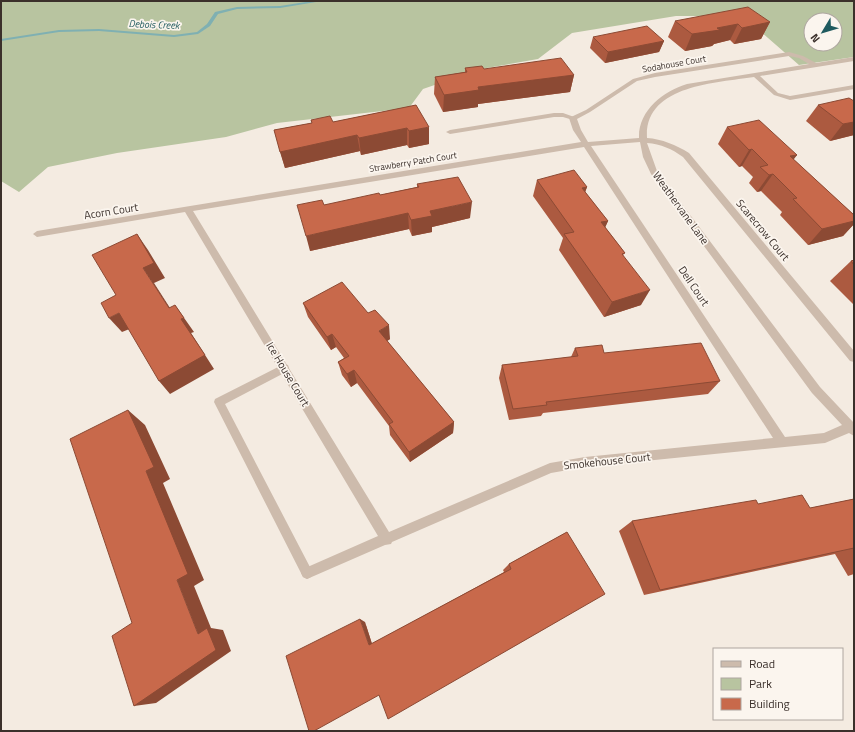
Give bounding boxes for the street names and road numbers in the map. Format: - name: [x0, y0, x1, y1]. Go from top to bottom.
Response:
- street label: Sodahouse Court: [641, 51, 708, 76]
- street label: Strawberry Patch Court: [368, 148, 459, 175]
- street label: Weathervane Lane: [649, 168, 713, 248]
- street label: Scarecrow Court: [733, 196, 794, 264]
- street label: Acorn Court: [83, 199, 139, 223]
- street label: Dell Court: [675, 263, 713, 309]
- street label: Ice House Court: [262, 339, 314, 409]
- street label: Smokehouse Court: [563, 448, 651, 474]

